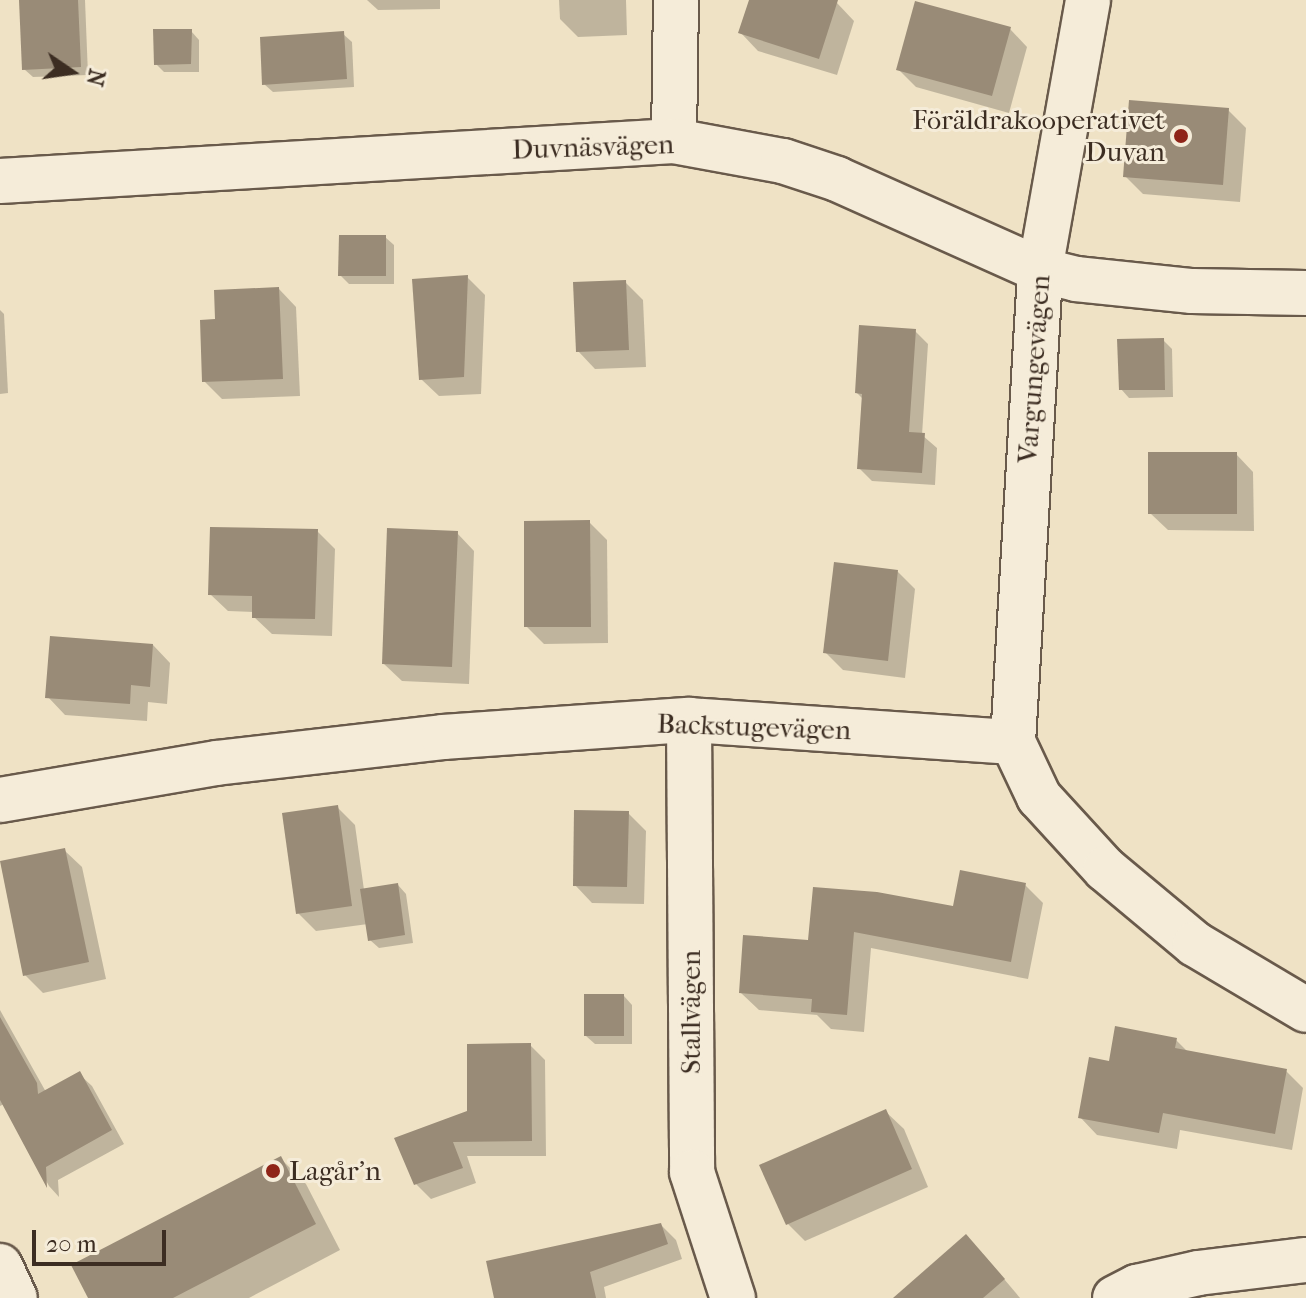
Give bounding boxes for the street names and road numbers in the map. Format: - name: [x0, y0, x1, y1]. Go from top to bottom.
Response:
- street label: Duvnäsvägen: [511, 127, 675, 167]
- street label: Vargungevägen: [1011, 274, 1057, 464]
- street label: Backstugevägen: [656, 707, 852, 747]
- street label: Stallvägen: [674, 950, 708, 1074]

